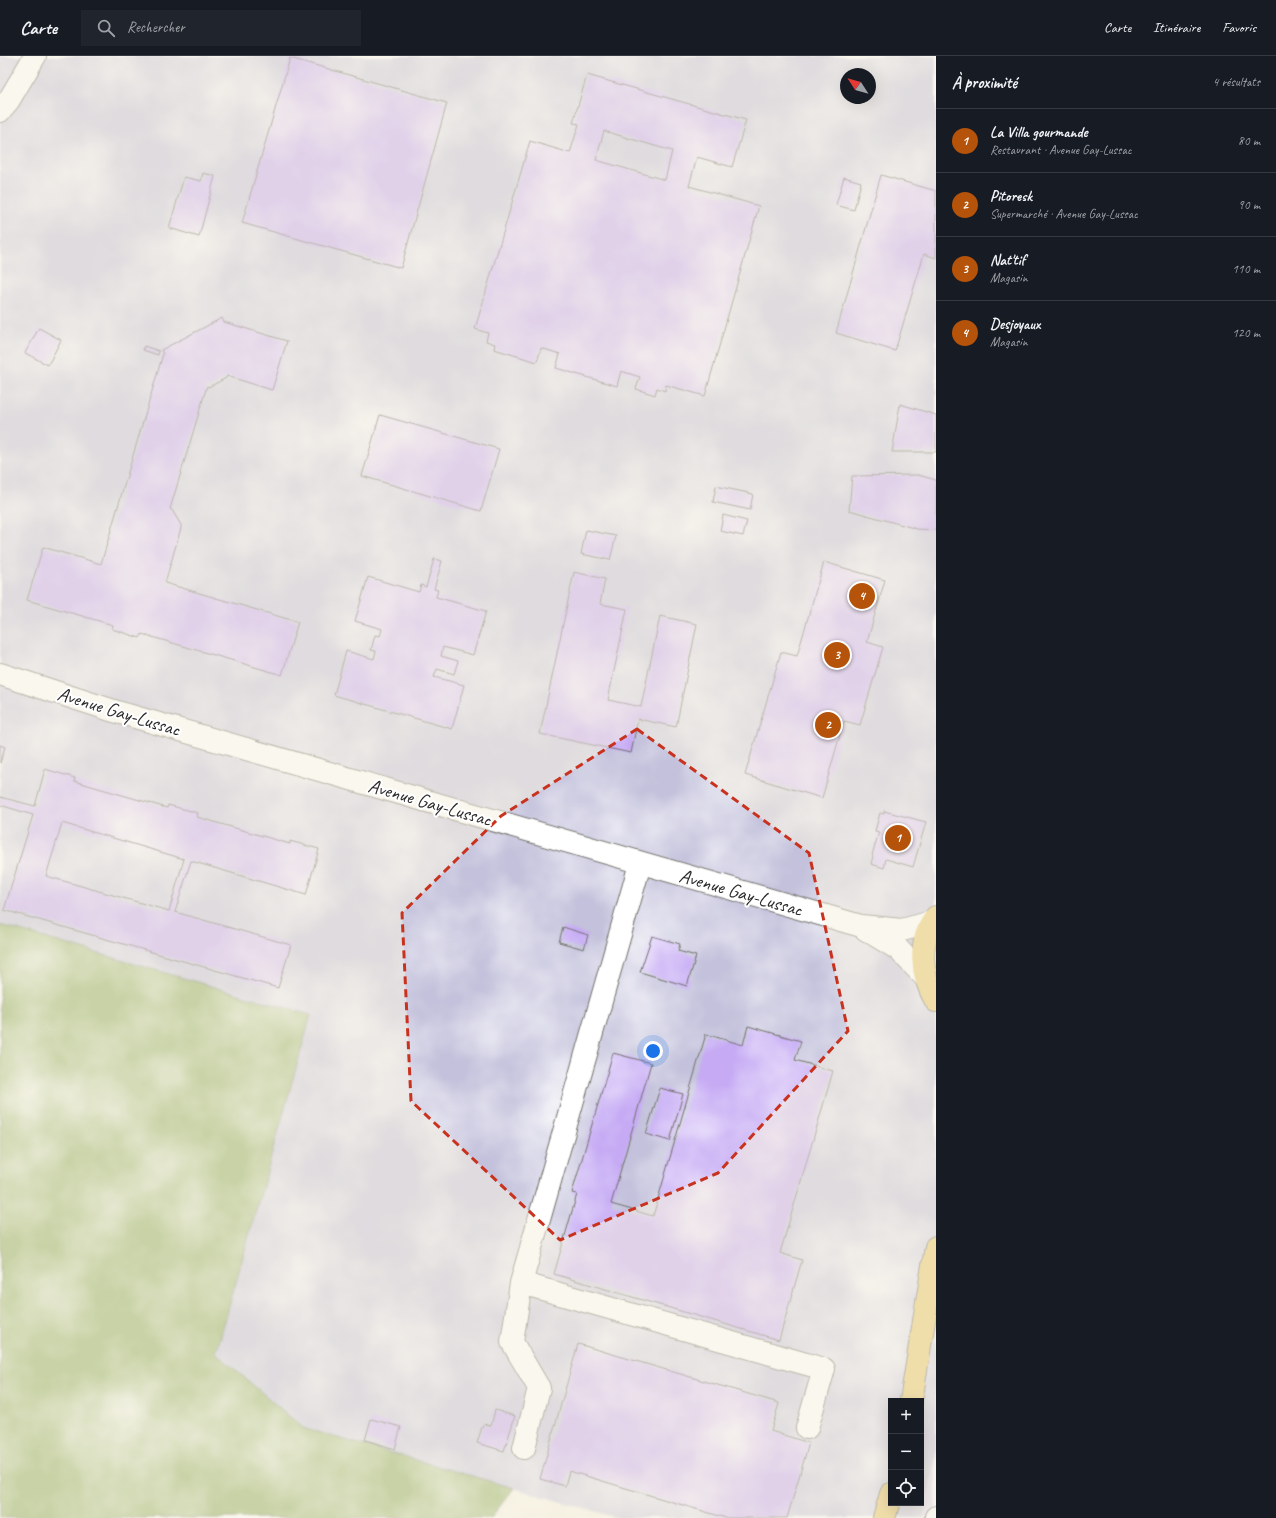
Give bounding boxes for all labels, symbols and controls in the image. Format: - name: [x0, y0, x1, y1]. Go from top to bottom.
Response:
- search box: [81, 10, 361, 46]
- text: Carte: [20, 16, 57, 40]
- icon: search: [95, 17, 117, 39]
- text: Rechercher: [127, 18, 185, 37]
- text: Carte: [1104, 19, 1131, 36]
- text: Itinéraire: [1153, 19, 1200, 36]
- text: Favoris: [1222, 19, 1256, 36]
- north arrow: [840, 68, 876, 104]
- text: À proximité: [952, 72, 1017, 93]
- text: 4 résultats: [1212, 74, 1260, 90]
- text: La Villa gourmande: [990, 123, 1088, 142]
- text: 1: [962, 133, 968, 149]
- text: 80 m: [1238, 133, 1260, 149]
- text: Restaurant · Avenue Gay-Lussac: [990, 142, 1132, 158]
- text: Pitoresk: [990, 187, 1032, 206]
- text: 2: [962, 197, 968, 213]
- text: 90 m: [1238, 197, 1260, 213]
- text: Supermarché · Avenue Gay-Lussac: [990, 206, 1138, 222]
- text: Nat'tif: [990, 251, 1025, 270]
- text: 3: [962, 261, 968, 277]
- text: 110 m: [1232, 261, 1260, 277]
- text: Magasin: [990, 270, 1028, 286]
- text: Desjoyaux: [990, 315, 1040, 334]
- text: 4: [962, 325, 968, 341]
- text: 120 m: [1232, 325, 1260, 341]
- text: Magasin: [990, 334, 1028, 350]
- pin: 4: [849, 581, 875, 611]
- pin: 3: [824, 640, 850, 670]
- street label: Avenue Gay-Lussac: [55, 681, 184, 742]
- pin: 2: [815, 710, 841, 740]
- street label: Avenue Gay-Lussac: [365, 773, 495, 832]
- pin: 1: [885, 823, 911, 853]
- street label: Avenue Gay-Lussac: [676, 863, 806, 922]
- your location: [643, 1041, 663, 1061]
- map controls: [888, 1398, 924, 1506]
- button: +: [888, 1398, 924, 1434]
- button: −: [888, 1434, 924, 1470]
- button: locate: [888, 1470, 924, 1506]

